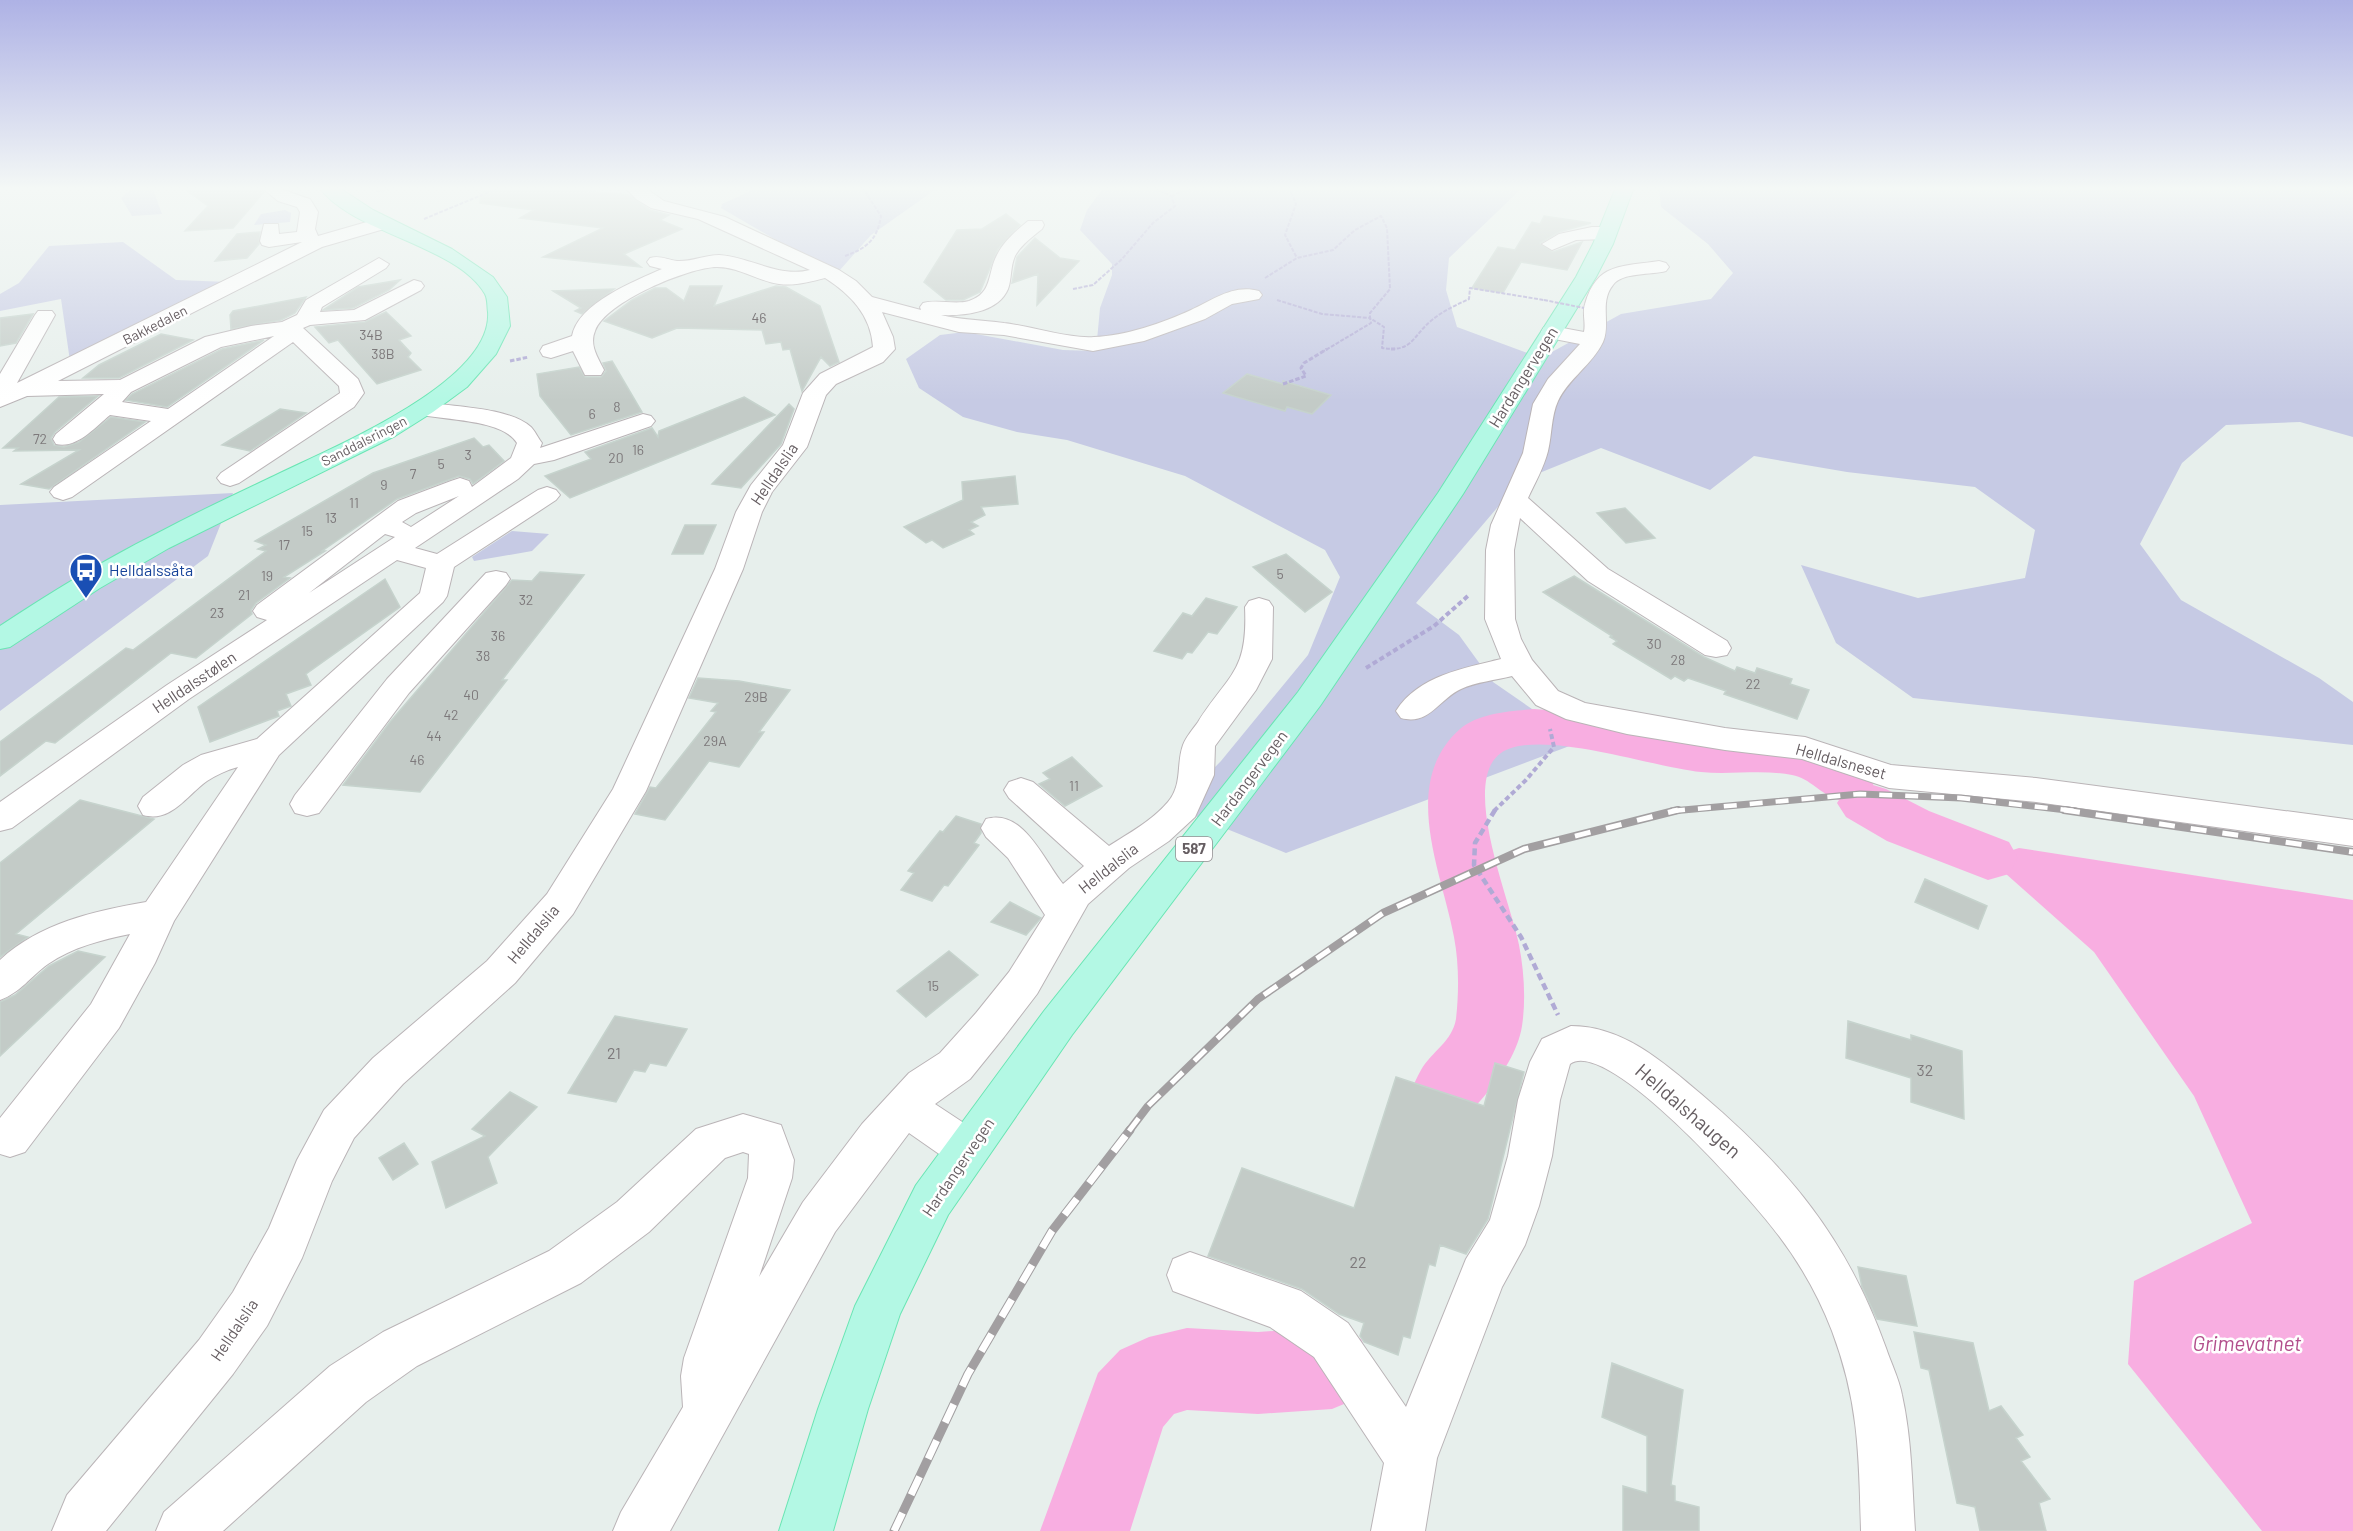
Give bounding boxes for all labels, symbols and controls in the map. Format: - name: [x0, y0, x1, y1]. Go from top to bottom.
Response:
- street label: Bakkedalen: [120, 301, 190, 348]
- house number: 46: [752, 309, 766, 326]
- street label: Hardangervegen: [1484, 323, 1561, 430]
- house number: 34B: [359, 326, 383, 343]
- house number: 38B: [371, 345, 395, 362]
- house number: 8: [613, 398, 621, 415]
- house number: 6: [588, 405, 596, 422]
- street label: Sanddalsringen: [318, 412, 409, 469]
- house number: 72: [33, 430, 47, 447]
- street label: Helldalslia: [746, 439, 801, 508]
- house number: 16: [632, 441, 644, 458]
- house number: 3: [464, 446, 472, 463]
- house number: 20: [608, 449, 624, 466]
- house number: 5: [437, 455, 445, 472]
- house number: 7: [410, 465, 417, 482]
- house number: 9: [380, 476, 388, 493]
- house number: 11: [349, 494, 359, 511]
- house number: 13: [325, 509, 337, 526]
- house number: 15: [301, 522, 313, 539]
- house number: 17: [278, 536, 290, 553]
- bus stop icon: Helldalssåta: [68, 552, 104, 599]
- place label: Helldalssåta: [109, 560, 193, 579]
- house number: 5: [1276, 565, 1284, 582]
- house number: 19: [261, 567, 273, 584]
- house number: 21: [238, 586, 250, 603]
- house number: 32: [519, 591, 533, 608]
- house number: 23: [210, 604, 224, 621]
- house number: 36: [491, 627, 505, 644]
- house number: 30: [1646, 635, 1662, 652]
- street label: Helldalsstølen: [148, 647, 239, 717]
- house number: 38: [476, 647, 490, 664]
- house number: 28: [1671, 651, 1685, 668]
- house number: 22: [1745, 675, 1761, 692]
- house number: 40: [463, 686, 479, 703]
- house number: 29B: [744, 688, 768, 705]
- house number: 42: [443, 706, 459, 723]
- street label: Hardangervegen: [1206, 726, 1291, 829]
- house number: 44: [426, 727, 442, 744]
- house number: 29A: [703, 732, 727, 749]
- street label: Helldalsneset: [1794, 739, 1889, 783]
- house number: 46: [410, 751, 424, 768]
- house number: 11: [1069, 777, 1079, 794]
- road number: 587: [1176, 837, 1212, 861]
- street label: Helldalslia: [1074, 838, 1141, 897]
- street label: Helldalslia: [503, 901, 563, 967]
- house number: 15: [927, 977, 939, 994]
- house number: 21: [607, 1043, 621, 1062]
- street label: Helldalshaugen: [1631, 1058, 1746, 1163]
- house number: 32: [1917, 1060, 1933, 1079]
- street label: Hardangervegen: [918, 1114, 998, 1220]
- house number: 22: [1349, 1252, 1367, 1271]
- street label: Helldalslia: [206, 1295, 261, 1364]
- water label: Grimevatnet: [2192, 1330, 2302, 1355]

